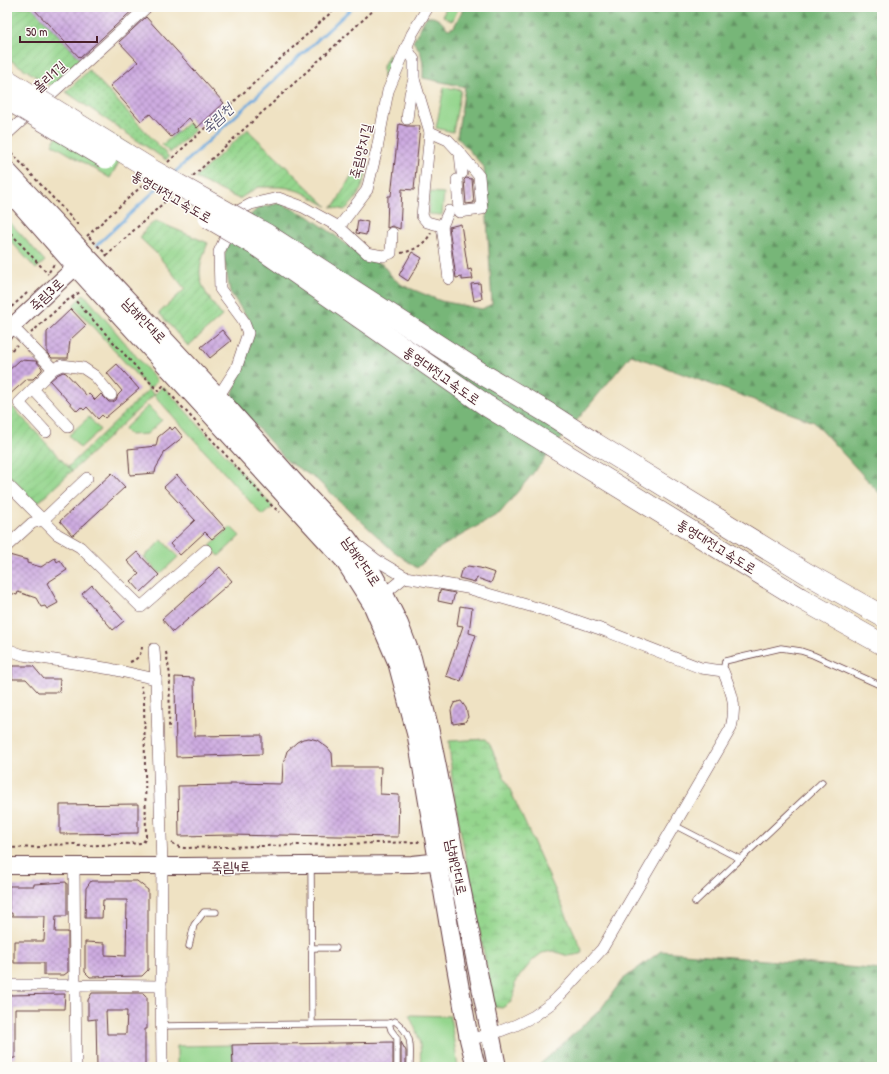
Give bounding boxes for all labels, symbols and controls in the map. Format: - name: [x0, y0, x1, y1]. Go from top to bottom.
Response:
- scale bar: [20, 18, 97, 44]
- text: 50 m: [26, 23, 47, 40]
- street label: 홀리1길: [28, 55, 70, 96]
- water label: 죽림천: [197, 97, 239, 138]
- street label: 죽림양지길: [344, 121, 376, 181]
- street label: 통영대전고속도로: [128, 165, 216, 227]
- street label: 죽림3로: [25, 273, 67, 315]
- street label: 남해안대로: [119, 293, 171, 347]
- street label: 통영대전고속도로: [400, 341, 484, 409]
- street label: 통영대전고속도로: [674, 514, 760, 578]
- street label: 남해안대로: [338, 532, 386, 590]
- street label: 남해안대로: [442, 837, 472, 897]
- street label: 죽림4로: [211, 856, 251, 876]

